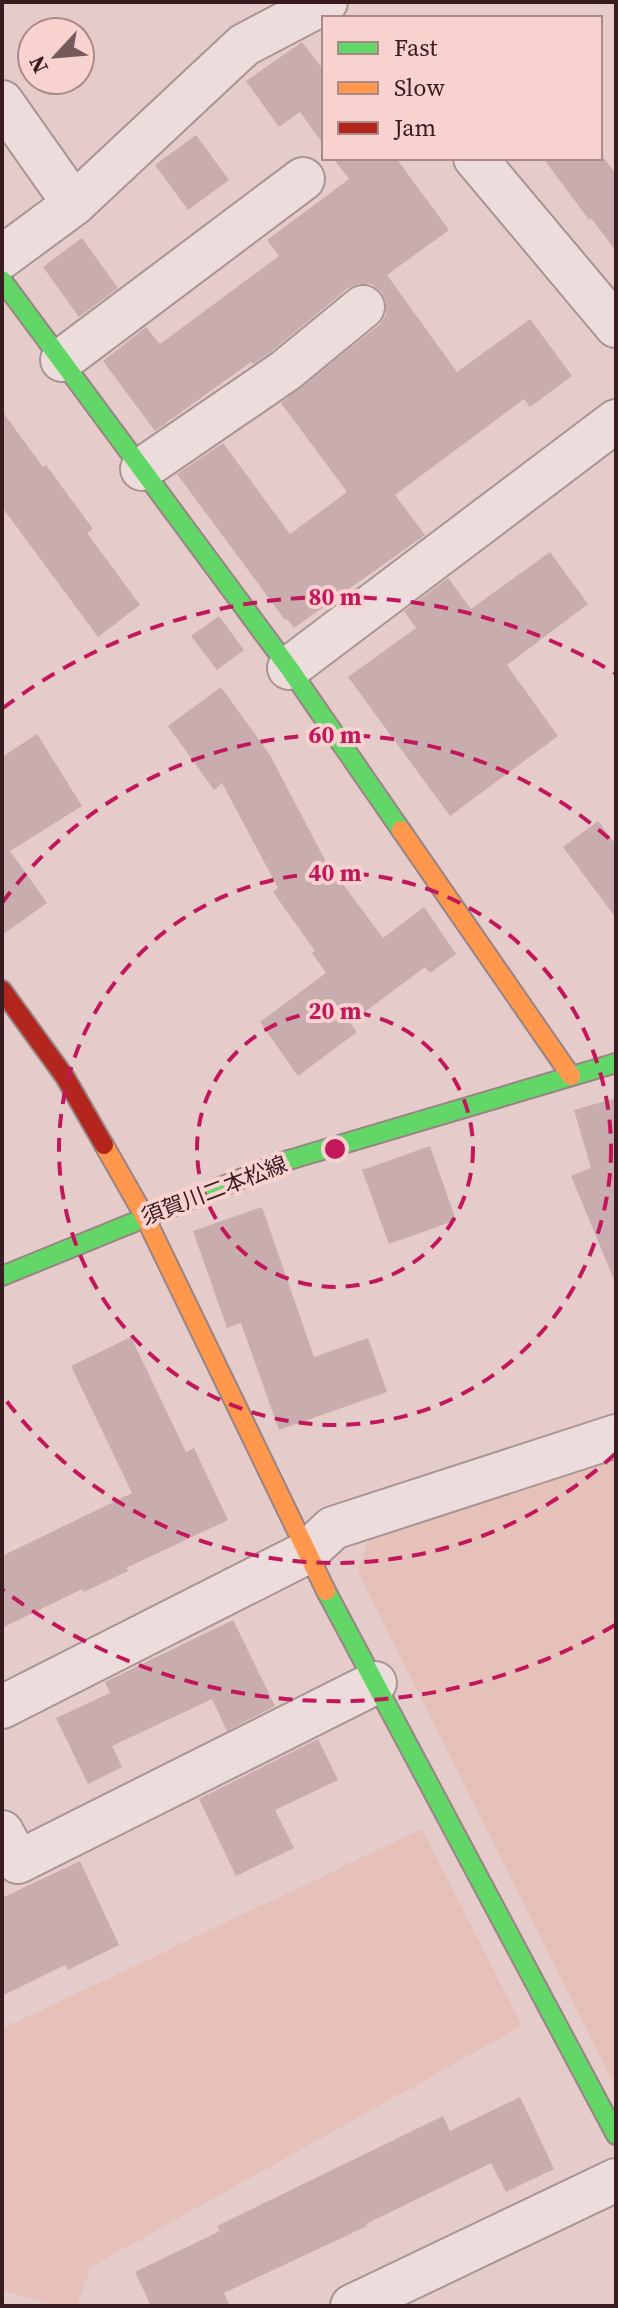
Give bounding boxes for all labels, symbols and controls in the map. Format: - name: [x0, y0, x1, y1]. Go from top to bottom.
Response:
- north arrow: [16, 16, 96, 96]
- legend: [322, 16, 602, 160]
- text: Fast: [394, 31, 438, 64]
- text: N: [21, 51, 55, 79]
- text: Slow: [394, 71, 445, 104]
- text: Jam: [393, 111, 436, 144]
- text: 80 m: [309, 580, 362, 613]
- text: 60 m: [309, 718, 362, 751]
- text: 40 m: [309, 856, 362, 889]
- text: 20 m: [309, 994, 362, 1027]
- centre of rings: [321, 1135, 349, 1163]
- street label: 須賀川二本松線: [137, 1148, 291, 1232]

